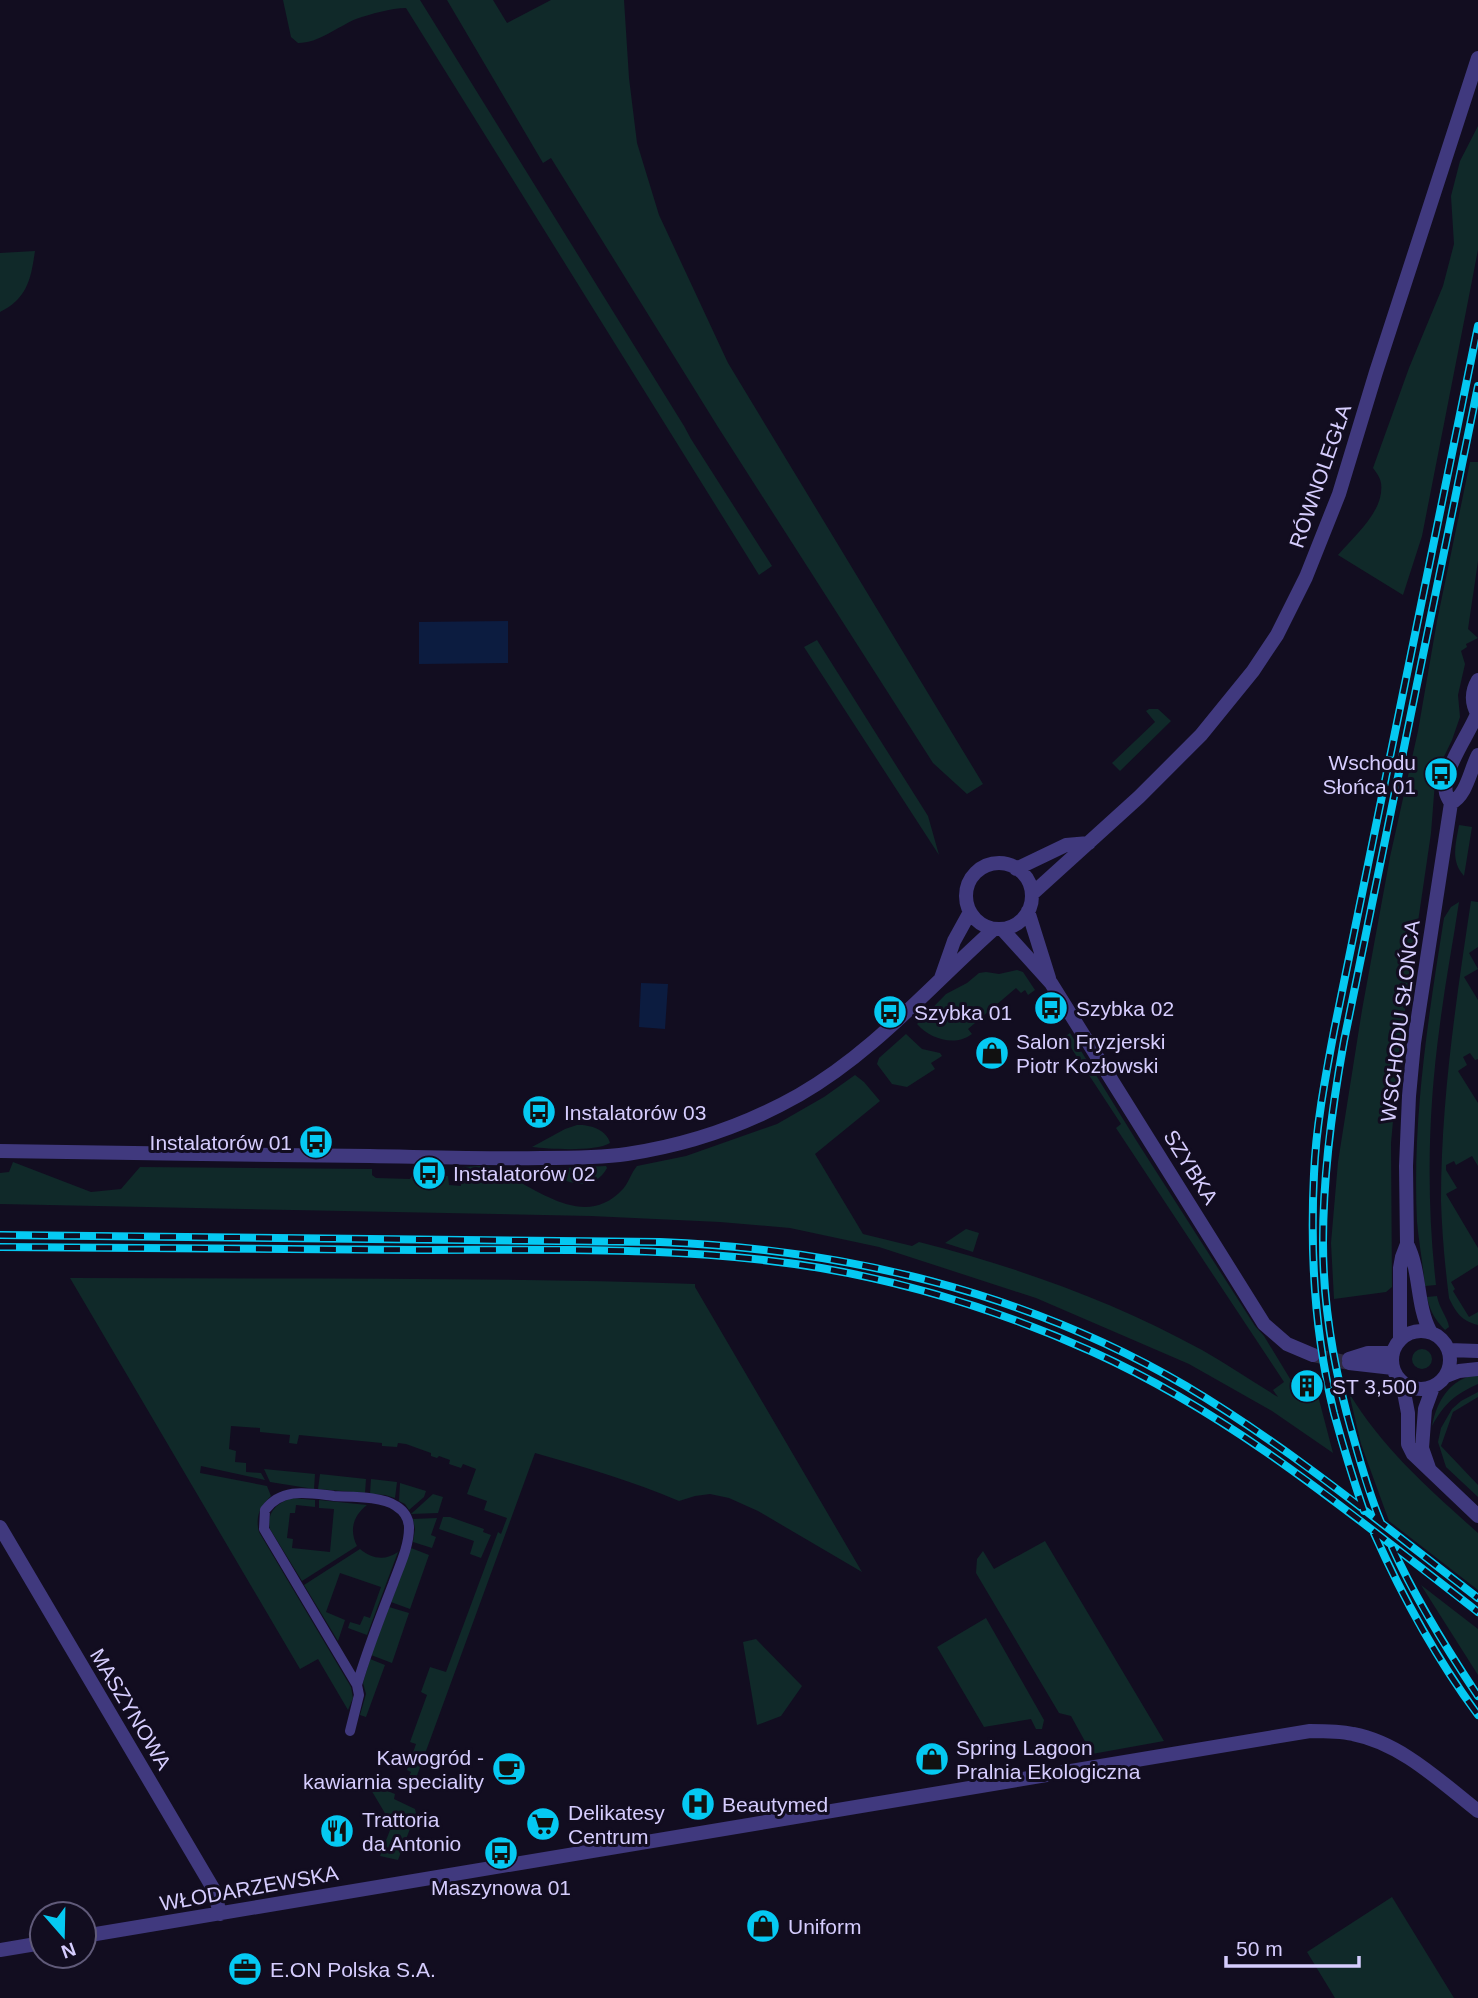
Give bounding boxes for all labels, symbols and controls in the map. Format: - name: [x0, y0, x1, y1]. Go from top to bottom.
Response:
- street label: RÓWNOLEGŁA: [1285, 401, 1355, 551]
- place label: Wschodu Słońca 01: [1323, 751, 1416, 798]
- bus stop icon: Wschodu Słońca 01: [1422, 755, 1460, 793]
- street label: WSCHODU SŁOŃCA: [1376, 919, 1424, 1123]
- bus stop icon: Szybka 02: [1032, 989, 1070, 1027]
- bus stop icon: Szybka 01: [871, 993, 909, 1031]
- place label: Szybka 02: [1076, 997, 1174, 1020]
- place label: Szybka 01: [914, 1001, 1012, 1024]
- place label: Salon Fryzjerski Piotr Kozłowski: [1016, 1030, 1165, 1077]
- shop icon: Salon Fryzjerski Piotr Kozłowski: [973, 1034, 1011, 1072]
- bus stop icon: Instalatorów 03: [520, 1093, 558, 1131]
- place label: Instalatorów 03: [564, 1101, 706, 1124]
- bus stop icon: Instalatorów 01: [297, 1123, 335, 1161]
- street label: SZYBKA: [1159, 1126, 1223, 1208]
- place label: Instalatorów 01: [150, 1131, 292, 1154]
- bus stop icon: Instalatorów 02: [410, 1154, 448, 1192]
- place label: Instalatorów 02: [453, 1162, 595, 1185]
- building icon: ST 3,500: [1288, 1367, 1326, 1405]
- place label: ST 3,500: [1332, 1375, 1417, 1398]
- street label: MASZYNOWA: [86, 1644, 176, 1774]
- place label: Spring Lagoon Pralnia Ekologiczna: [956, 1736, 1141, 1783]
- shop icon: Spring Lagoon Pralnia Ekologiczna: [913, 1740, 951, 1778]
- place label: Kawogród - kawiarnia speciality: [303, 1746, 484, 1793]
- cafe icon: Kawogród - kawiarnia speciality: [490, 1750, 528, 1788]
- hospital icon: Beautymed: [679, 1785, 717, 1823]
- place label: Beautymed: [722, 1793, 828, 1816]
- place label: Delikatesy Centrum: [568, 1801, 665, 1848]
- supermarket icon: Delikatesy Centrum: [524, 1805, 562, 1843]
- place label: Trattoria da Antonio: [362, 1808, 461, 1855]
- restaurant icon: Trattoria da Antonio: [318, 1812, 356, 1850]
- bus stop icon: Maszynowa 01: [482, 1834, 520, 1872]
- street label: WŁODARZEWSKA: [158, 1861, 340, 1915]
- place label: Maszynowa 01: [431, 1876, 571, 1899]
- north arrow: [28, 1900, 98, 1970]
- shop icon: Uniform: [744, 1907, 782, 1945]
- place label: Uniform: [788, 1915, 862, 1938]
- scale bar: [1226, 1924, 1359, 1968]
- text: 50 m: [1236, 1937, 1283, 1960]
- text: N: [59, 1938, 79, 1963]
- office icon: E.ON Polska S.A.: [226, 1950, 264, 1988]
- place label: E.ON Polska S.A.: [270, 1958, 436, 1981]

